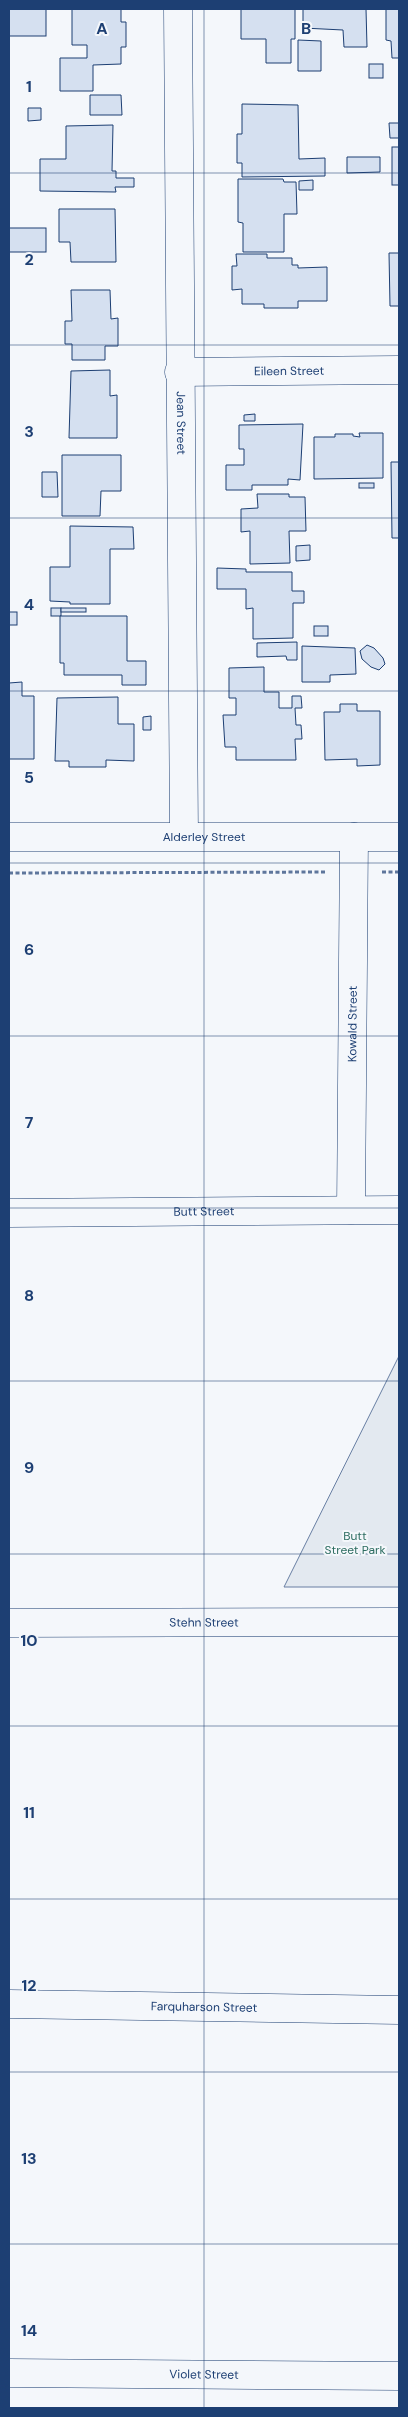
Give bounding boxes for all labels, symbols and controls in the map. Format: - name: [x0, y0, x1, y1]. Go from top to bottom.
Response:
- text: A: [96, 18, 108, 39]
- text: B: [301, 18, 311, 39]
- text: 1: [26, 76, 32, 97]
- text: 2: [24, 249, 34, 270]
- street label: Eileen Street: [254, 363, 324, 379]
- street label: Jean Street: [173, 391, 189, 455]
- text: 3: [24, 421, 34, 442]
- text: 4: [24, 594, 34, 615]
- text: 5: [24, 767, 34, 788]
- street label: Alderley Street: [163, 829, 246, 845]
- text: 6: [24, 939, 34, 960]
- street label: Kowald Street: [344, 985, 361, 1062]
- text: 7: [25, 1112, 34, 1133]
- street label: Butt Street: [174, 1203, 235, 1220]
- text: 8: [24, 1285, 34, 1306]
- text: 9: [24, 1457, 34, 1478]
- park label: Butt Street Park: [325, 1528, 385, 1558]
- street label: Stehn Street: [169, 1614, 239, 1631]
- text: 10: [20, 1630, 38, 1651]
- text: 11: [23, 1802, 35, 1823]
- text: 12: [21, 1975, 37, 1996]
- street label: Farquharson Street: [151, 1998, 258, 2016]
- text: 13: [21, 2148, 37, 2169]
- text: 14: [21, 2320, 37, 2341]
- street label: Violet Street: [169, 2366, 239, 2383]

